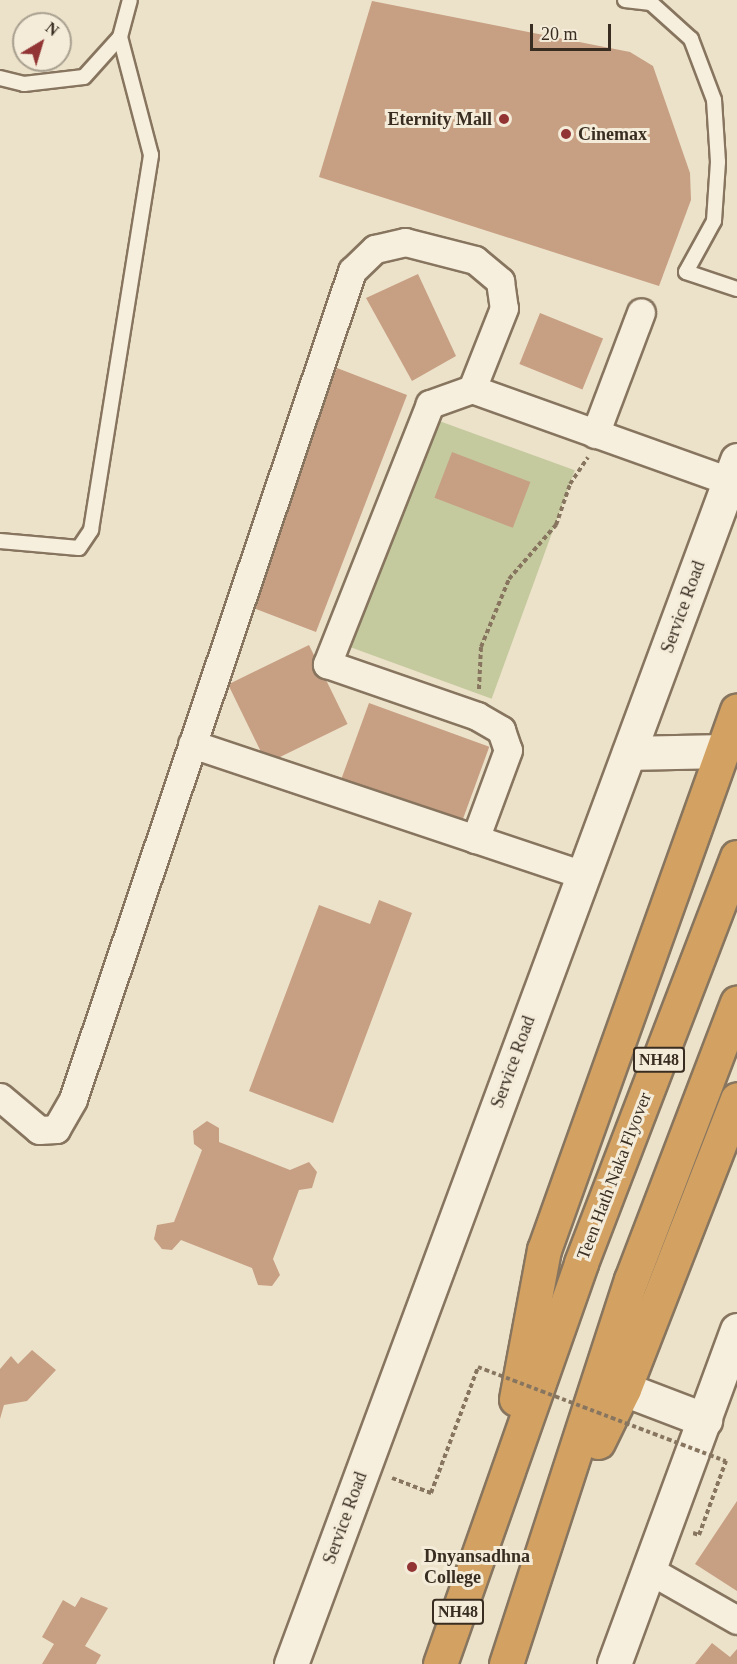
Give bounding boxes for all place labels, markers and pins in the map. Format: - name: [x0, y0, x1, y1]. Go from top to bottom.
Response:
- place label: Eternity Mall: [388, 108, 492, 130]
- marker: Eternity Mall: [497, 112, 511, 126]
- place label: Cinemax: [578, 123, 647, 145]
- marker: Cinemax: [559, 127, 573, 141]
- place label: Dnyansadhna College: [424, 1546, 530, 1588]
- marker: Dnyansadhna College: [405, 1560, 419, 1574]

